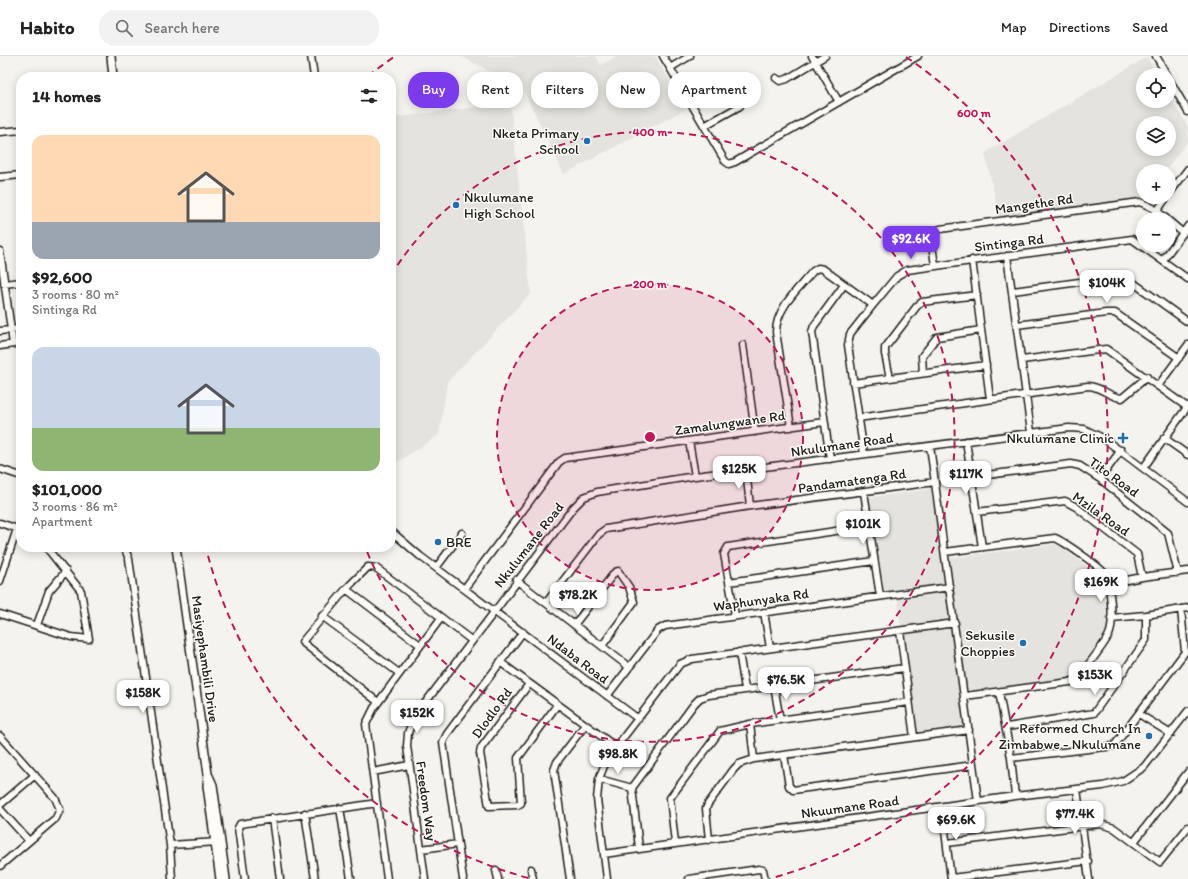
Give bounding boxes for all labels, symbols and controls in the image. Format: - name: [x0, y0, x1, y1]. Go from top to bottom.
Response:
- search box: [99, 10, 379, 46]
- text: Habito: [20, 16, 75, 39]
- icon: search: [113, 17, 135, 39]
- text: Search here: [145, 19, 220, 37]
- text: Map: [1001, 19, 1027, 36]
- text: Directions: [1049, 19, 1110, 36]
- text: Saved: [1132, 19, 1168, 36]
- map controls: [1136, 68, 1176, 252]
- button: locate: [1136, 68, 1176, 108]
- chip: Buy: [408, 72, 459, 108]
- chip: Rent: [467, 72, 523, 108]
- chip: Filters: [531, 72, 598, 108]
- chip: New: [606, 72, 660, 108]
- chip: Apartment: [668, 72, 761, 108]
- icon: filters: [358, 85, 380, 107]
- text: 14 homes: [32, 86, 101, 106]
- text: 600 m: [957, 106, 992, 120]
- button: layers: [1136, 116, 1176, 156]
- place label: Nketa Primary School: [492, 125, 579, 158]
- text: 400 m: [633, 125, 668, 139]
- marker: Nketa Primary School: [582, 136, 592, 146]
- icon: home: [170, 161, 242, 233]
- button: +: [1136, 164, 1176, 204]
- place label: Nkulumane High School: [464, 189, 535, 222]
- street label: Mangethe Rd: [994, 190, 1075, 218]
- marker: Nkulumane High School: [451, 200, 461, 210]
- button: −: [1136, 212, 1176, 252]
- pin: $92.6K: [878, 226, 944, 260]
- street label: Sintinga Rd: [973, 230, 1045, 256]
- text: $92.6K: [892, 231, 930, 246]
- text: $92,600: [32, 267, 92, 287]
- pin: $104K: [1079, 270, 1135, 304]
- text: $104K: [1089, 275, 1125, 290]
- text: 200 m: [633, 277, 668, 291]
- text: 3 rooms · 80 m²: [32, 287, 119, 302]
- text: Sintinga Rd: [32, 302, 97, 317]
- icon: home: [170, 373, 242, 445]
- street label: Zamalungwane Rd: [674, 407, 787, 439]
- street label: Nkulumane Road: [790, 429, 895, 461]
- centre of rings: [643, 430, 657, 444]
- place label: Nkulumane Clinic: [1007, 430, 1114, 447]
- marker: Nkulumane Clinic: [1117, 432, 1129, 444]
- street label: Tito Road: [1086, 453, 1143, 501]
- pin: $125K: [711, 456, 767, 490]
- text: $125K: [722, 461, 756, 476]
- pin: $117K: [938, 461, 994, 495]
- street label: Pandamatenga Rd: [797, 465, 907, 497]
- text: $117K: [949, 466, 983, 481]
- text: $101,000: [32, 479, 102, 499]
- street label: Mzila Road: [1069, 488, 1133, 540]
- text: 3 rooms · 86 m²: [32, 499, 118, 514]
- street label: Nkulumane Road: [491, 499, 568, 591]
- pin: $101K: [835, 511, 891, 545]
- text: Apartment: [32, 514, 93, 529]
- text: $101K: [846, 516, 880, 531]
- place label: BRE: [446, 534, 472, 551]
- marker: BRE: [433, 537, 443, 547]
- pin: $169K: [1073, 569, 1129, 603]
- text: $169K: [1084, 574, 1118, 589]
- pin: $78.2K: [545, 582, 611, 616]
- street label: Waphunyaka Rd: [712, 585, 810, 615]
- text: $78.2K: [559, 587, 597, 602]
- street label: Masiyephambili Drive: [188, 595, 222, 724]
- place label: Sekusile Choppies: [960, 627, 1015, 660]
- street label: Ndaba Road: [544, 630, 612, 688]
- marker: Sekusile Choppies: [1018, 638, 1028, 648]
- pin: $153K: [1067, 662, 1123, 696]
- pin: $76.5K: [753, 667, 819, 701]
- text: $153K: [1078, 667, 1112, 682]
- text: $76.5K: [767, 672, 805, 687]
- pin: $158K: [115, 680, 171, 714]
- street label: Dlodlo Rd: [468, 684, 516, 742]
- text: $158K: [126, 685, 160, 700]
- pin: $152K: [389, 700, 445, 734]
- text: $152K: [400, 705, 434, 720]
- place label: Reformed Church In Zimbabwe - Nkulumane: [999, 720, 1141, 753]
- marker: Reformed Church In Zimbabwe - Nkulumane: [1144, 731, 1154, 741]
- pin: $98.8K: [585, 741, 651, 775]
- text: $98.8K: [598, 746, 638, 761]
- street label: Freedom Way: [412, 760, 440, 843]
- street label: Nkuumane Road: [800, 792, 900, 822]
- pin: $77.4K: [1042, 801, 1108, 835]
- text: $77.4K: [1056, 806, 1094, 821]
- pin: $69.6K: [923, 807, 989, 841]
- text: $69.6K: [937, 812, 975, 827]

